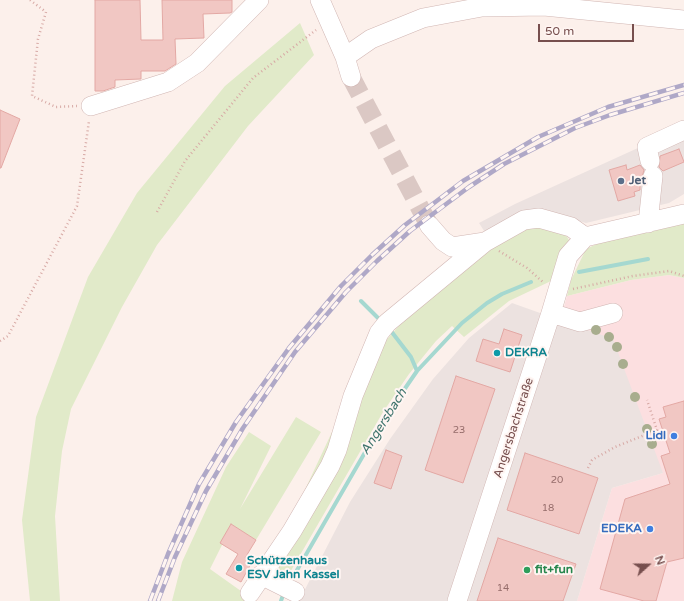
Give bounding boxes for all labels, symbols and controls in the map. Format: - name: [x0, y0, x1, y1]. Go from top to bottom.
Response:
- scale bar: [540, 16, 636, 42]
- text: 50 m: [545, 24, 574, 38]
- place label: Jet: [629, 174, 646, 188]
- marker: Jet: [616, 176, 626, 186]
- place label: DEKRA: [505, 346, 547, 360]
- marker: DEKRA: [492, 348, 502, 358]
- street label: Angersbachstraße: [491, 376, 537, 480]
- water label: Angersbach: [358, 386, 410, 458]
- house number: 23: [453, 424, 465, 436]
- place label: Lidl: [646, 429, 666, 443]
- marker: Lidl: [669, 431, 679, 441]
- house number: 20: [551, 474, 563, 486]
- house number: 18: [542, 502, 554, 514]
- place label: EDEKA: [601, 522, 642, 536]
- marker: EDEKA: [645, 524, 655, 534]
- north arrow: [628, 545, 668, 585]
- place label: Schützenhaus ESV Jahn Kassel: [247, 554, 340, 582]
- text: N: [652, 554, 667, 567]
- marker: Schützenhaus ESV Jahn Kassel: [234, 563, 244, 573]
- place label: fit+fun: [535, 563, 573, 577]
- marker: fit+fun: [522, 565, 532, 575]
- house number: 14: [497, 582, 509, 594]

